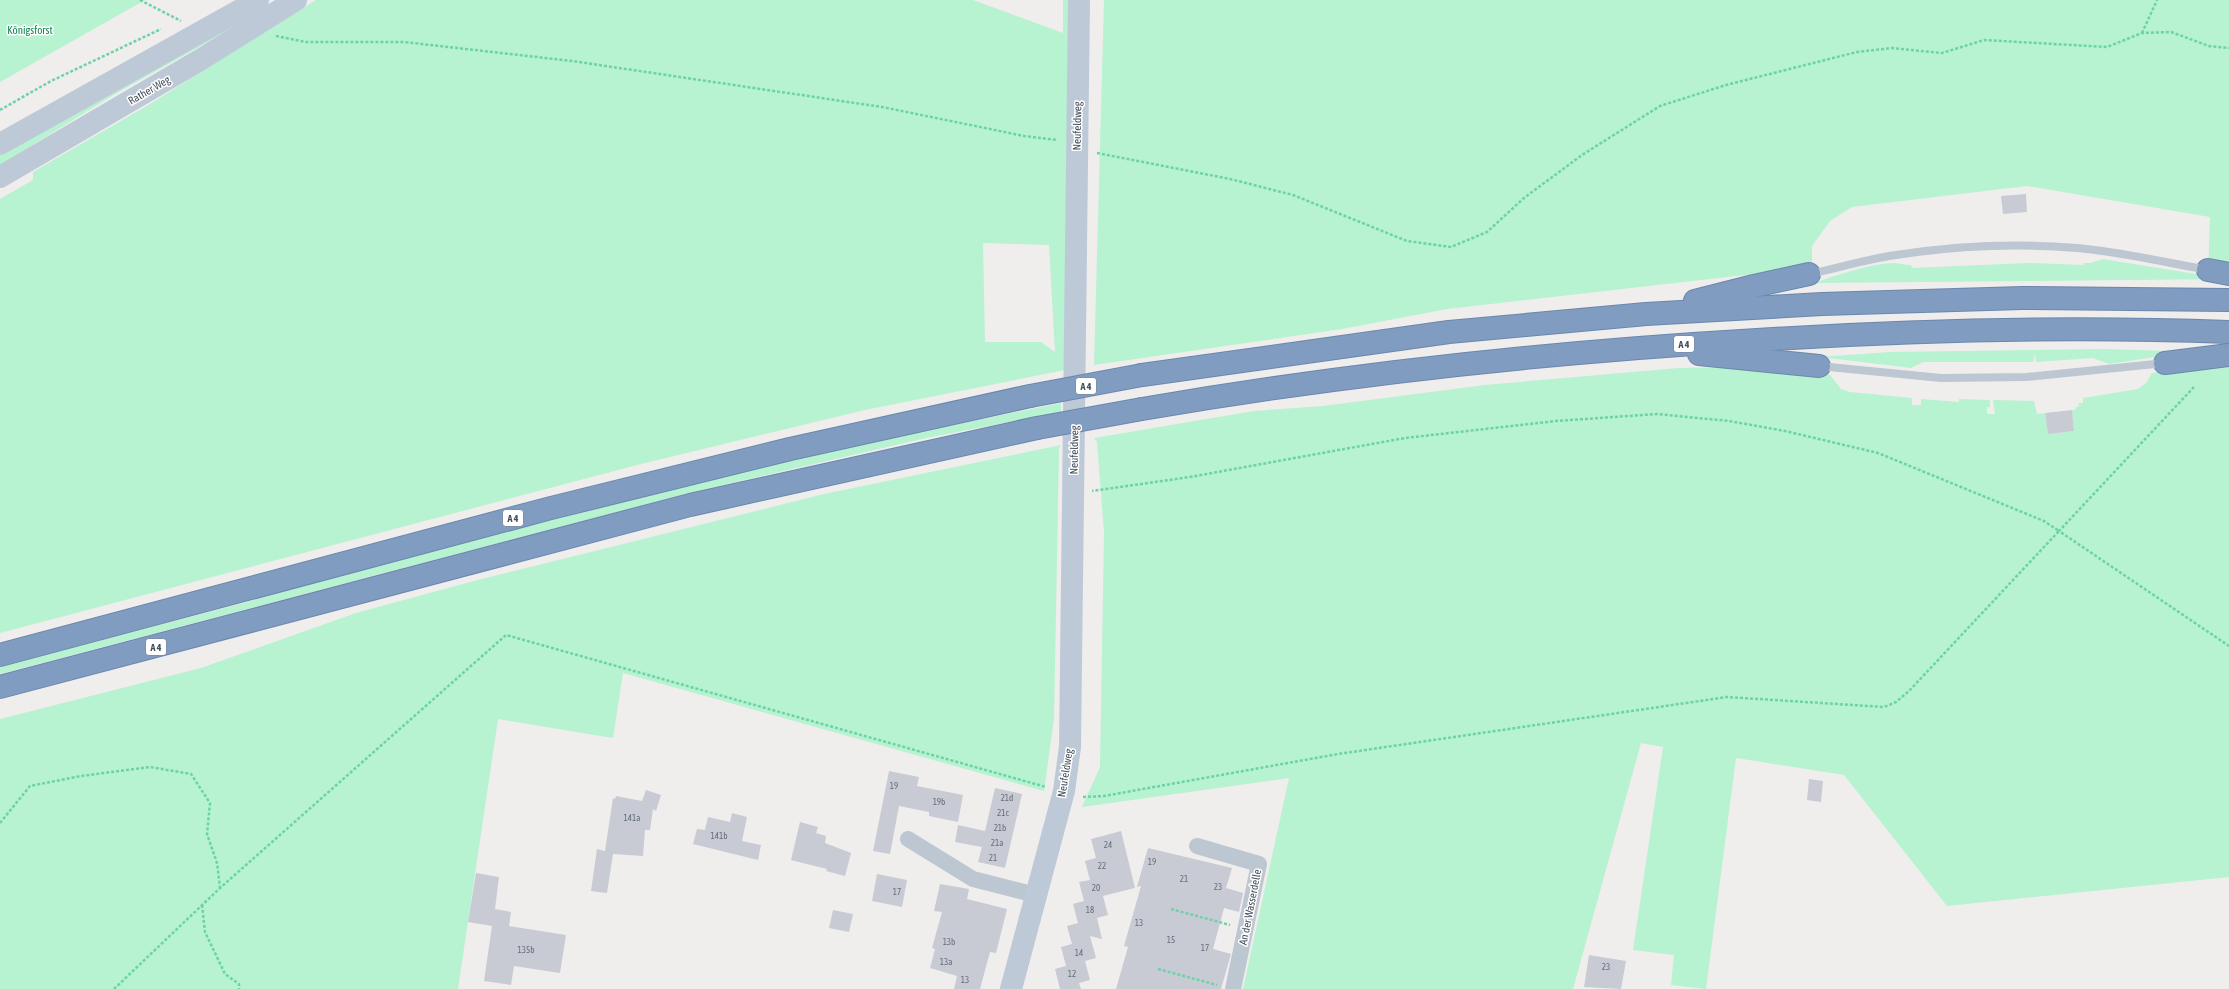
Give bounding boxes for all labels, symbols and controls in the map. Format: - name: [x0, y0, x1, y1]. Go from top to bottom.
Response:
- park label: Königsforst: [7, 24, 53, 36]
- street label: Rather Weg: [126, 73, 172, 107]
- street label: Neufeldweg: [1071, 101, 1083, 151]
- road number: A 4: [1674, 336, 1694, 352]
- road number: A 4: [1076, 378, 1096, 394]
- street label: Neufeldweg: [1068, 425, 1080, 475]
- road number: A 4: [503, 510, 523, 526]
- road number: A 4: [146, 639, 166, 655]
- street label: Neufeldweg: [1055, 748, 1075, 798]
- house number: 19: [890, 781, 898, 791]
- house number: 21d: [1001, 793, 1013, 803]
- house number: 19b: [933, 797, 945, 807]
- house number: 21c: [997, 808, 1010, 818]
- house number: 141a: [624, 813, 640, 823]
- house number: 21b: [994, 823, 1006, 833]
- house number: 141b: [711, 831, 727, 841]
- house number: 21a: [991, 838, 1003, 848]
- house number: 24: [1104, 840, 1112, 850]
- house number: 21: [989, 853, 997, 863]
- house number: 19: [1148, 857, 1156, 867]
- house number: 22: [1098, 861, 1106, 871]
- street label: An der Wasserdelle: [1237, 868, 1263, 946]
- house number: 21: [1180, 874, 1188, 884]
- house number: 23: [1214, 882, 1222, 892]
- house number: 20: [1092, 883, 1100, 893]
- house number: 17: [893, 887, 901, 897]
- house number: 18: [1086, 905, 1094, 915]
- house number: 13: [1135, 918, 1143, 928]
- house number: 15: [1167, 935, 1175, 945]
- house number: 13b: [943, 937, 955, 947]
- house number: 17: [1201, 943, 1209, 953]
- house number: 135b: [518, 945, 534, 955]
- house number: 14: [1075, 948, 1083, 958]
- house number: 13a: [940, 957, 952, 967]
- house number: 23: [1602, 962, 1610, 972]
- house number: 12: [1068, 969, 1076, 979]
- house number: 13: [961, 975, 969, 985]

